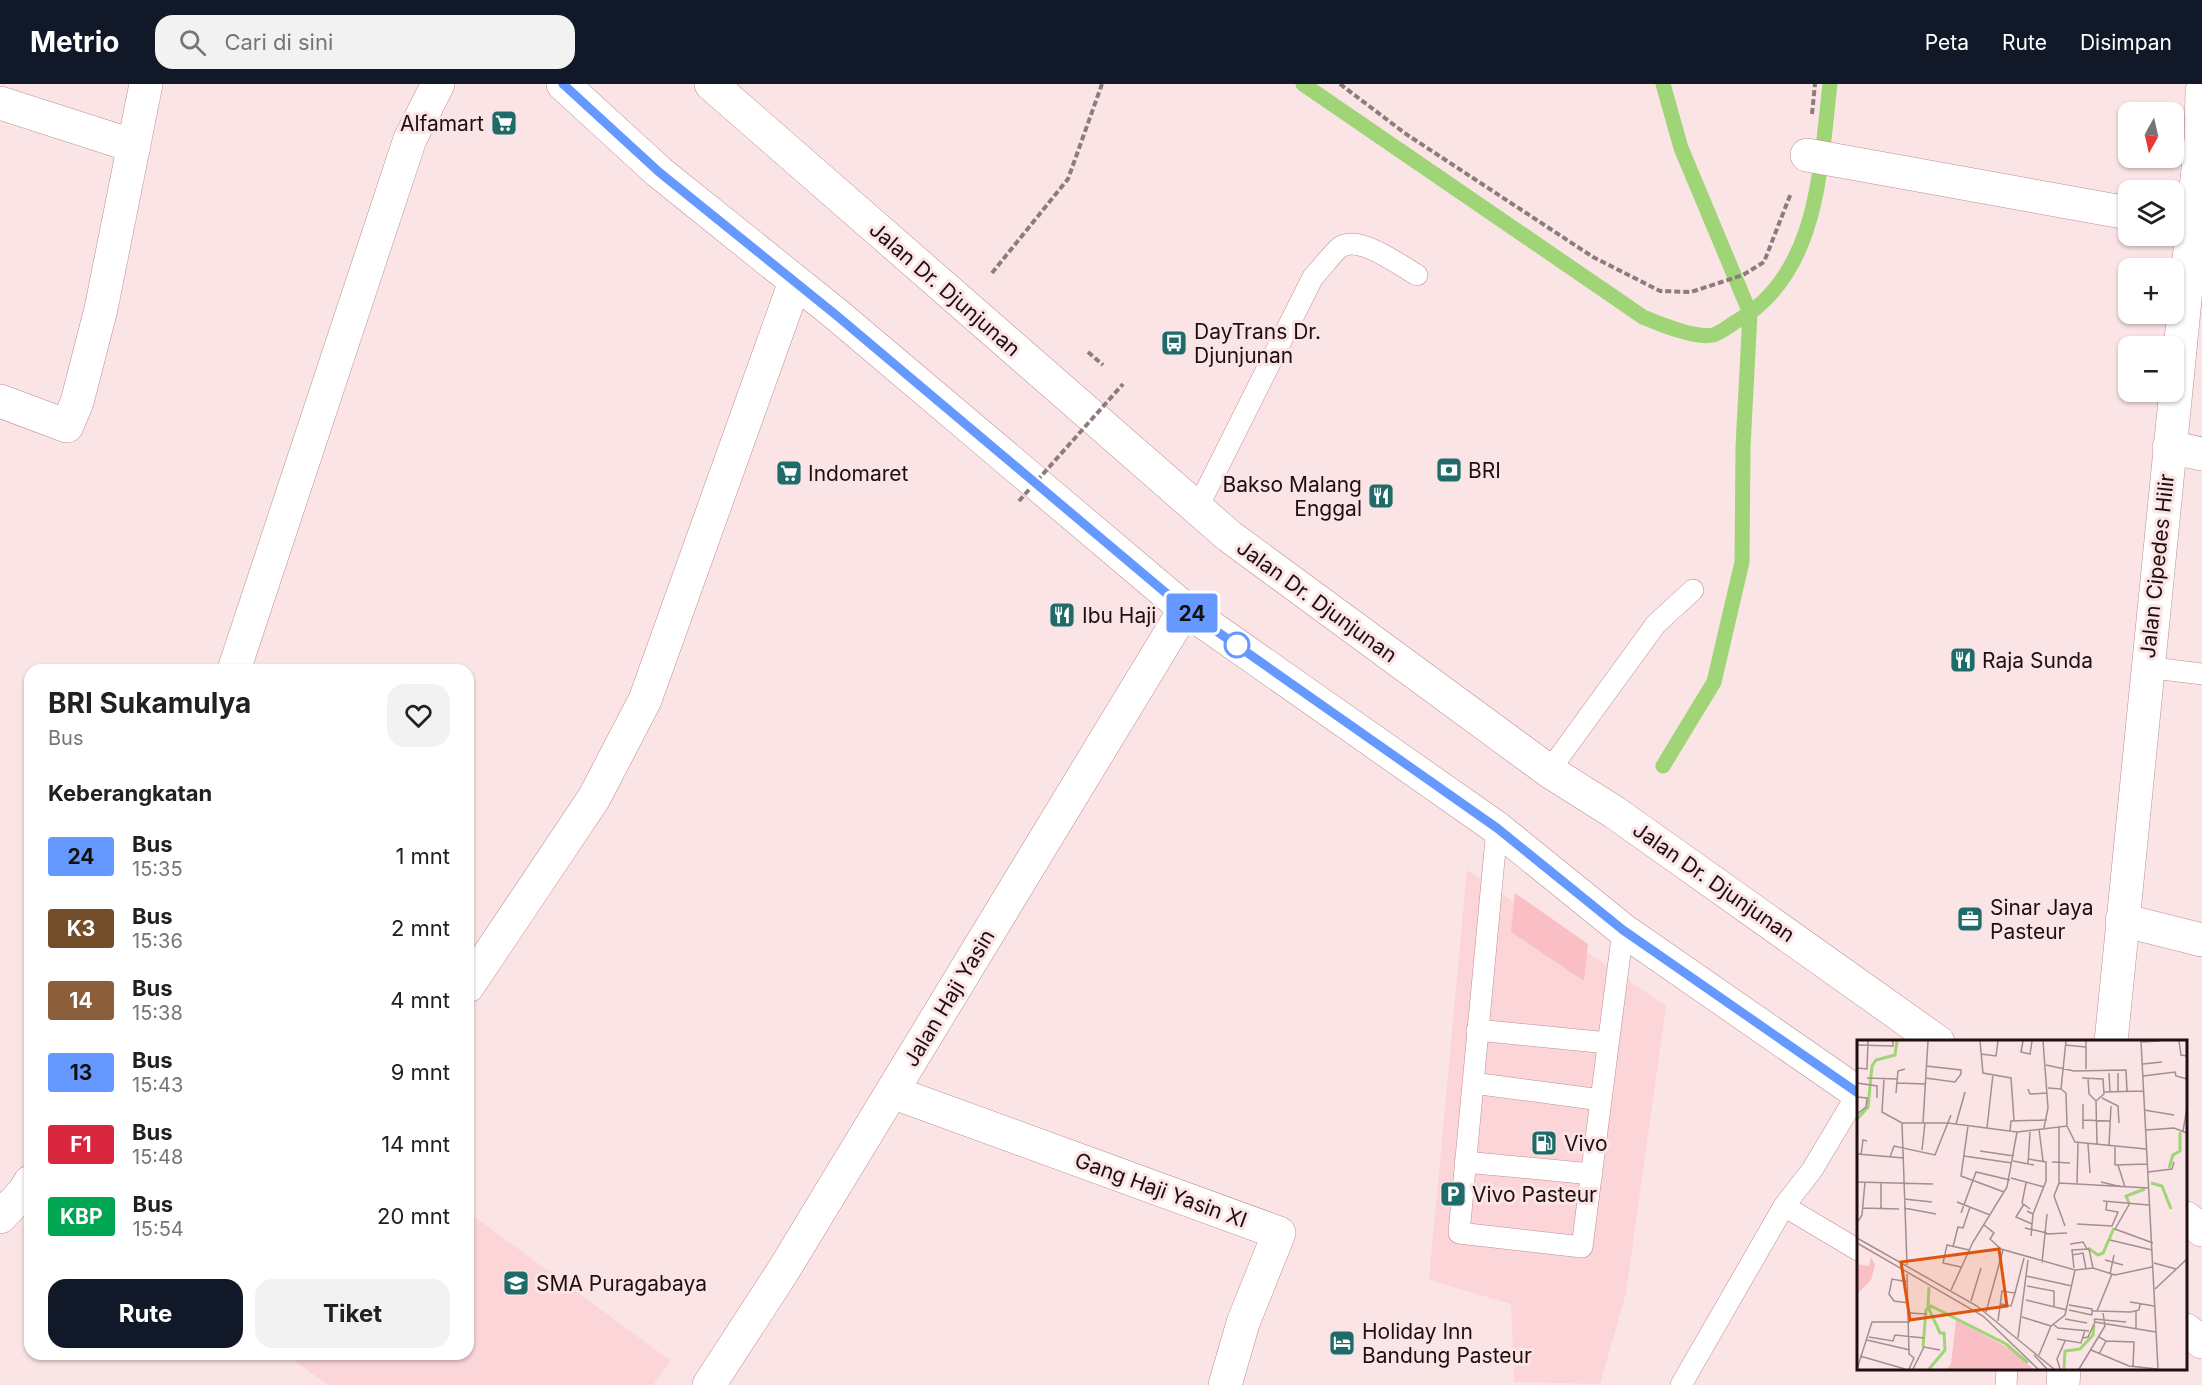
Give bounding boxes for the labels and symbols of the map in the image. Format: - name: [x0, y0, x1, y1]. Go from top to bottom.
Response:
- north arrow: [2118, 102, 2184, 168]
- supermarket icon: Alfamart: [489, 108, 519, 138]
- place label: Alfamart: [400, 111, 484, 136]
- street label: Jalan Dr. Djunjunan: [864, 217, 1026, 361]
- place label: DayTrans Dr. Djunjunan: [1194, 319, 1321, 368]
- bus stop icon: DayTrans Dr. Djunjunan: [1159, 328, 1189, 358]
- bank icon: BRI: [1434, 455, 1464, 485]
- supermarket icon: Indomaret: [774, 458, 804, 488]
- place label: BRI: [1468, 458, 1501, 483]
- place label: Indomaret: [808, 461, 908, 486]
- place label: Bakso Malang Enggal: [1222, 472, 1362, 521]
- street label: Jalan Cipedes Hilir: [2135, 472, 2179, 659]
- restaurant icon: Bakso Malang Enggal: [1366, 481, 1396, 511]
- street label: Jalan Dr. Djunjunan: [1232, 535, 1402, 667]
- line badge: 24: [1165, 594, 1219, 632]
- restaurant icon: Ibu Haji: [1047, 600, 1077, 630]
- place label: Ibu Haji: [1082, 603, 1156, 628]
- unlabelled marker: [1224, 632, 1250, 658]
- restaurant icon: Raja Sunda: [1948, 645, 1978, 675]
- place label: Raja Sunda: [1982, 648, 2093, 673]
- street label: Jalan Dr. Djunjunan: [1628, 817, 1800, 947]
- place label: Sinar Jaya Pasteur: [1990, 895, 2094, 944]
- office icon: Sinar Jaya Pasteur: [1955, 904, 1985, 934]
- street label: Jalan Haji Yasin: [898, 925, 1000, 1071]
- inset map: [1857, 1040, 2187, 1370]
- fuel station icon: Vivo: [1529, 1128, 1559, 1158]
- place label: Vivo: [1564, 1131, 1608, 1156]
- street label: Gang Haji Yasin XI: [1072, 1147, 1250, 1233]
- parking icon: Vivo Pasteur: [1438, 1179, 1468, 1209]
- place label: Vivo Pasteur: [1472, 1182, 1597, 1207]
- school or university icon: SMA Puragabaya: [501, 1268, 531, 1298]
- place label: SMA Puragabaya: [536, 1271, 707, 1296]
- place label: Holiday Inn Bandung Pasteur: [1362, 1319, 1532, 1368]
- hotel icon: Holiday Inn Bandung Pasteur: [1327, 1328, 1357, 1358]

